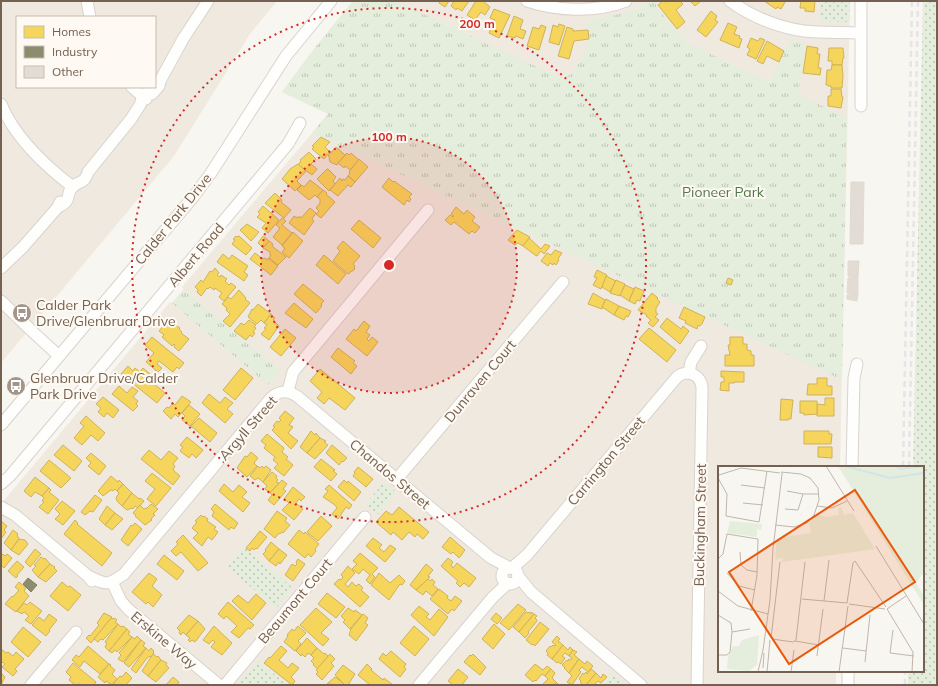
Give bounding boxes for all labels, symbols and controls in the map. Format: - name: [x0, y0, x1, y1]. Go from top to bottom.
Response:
- legend: [16, 16, 156, 88]
- text: 200 m: [459, 16, 495, 31]
- text: Homes: [52, 24, 91, 39]
- text: Industry: [52, 44, 98, 59]
- text: Other: [52, 64, 84, 79]
- text: 100 m: [371, 129, 407, 144]
- street label: Calder Park Drive: [131, 170, 215, 268]
- park label: Pioneer Park: [682, 183, 765, 201]
- street label: Albert Road: [164, 219, 228, 291]
- centre of rings: [382, 258, 396, 272]
- place label: Calder Park Drive/Glenbruar Drive: [36, 296, 176, 330]
- bus stop icon: Calder Park Drive/Glenbruar Drive: [11, 302, 33, 324]
- street label: Dunraven Court: [440, 336, 520, 426]
- place label: Glenbruar Drive/Calder Park Drive: [30, 369, 179, 403]
- bus stop icon: Glenbruar Drive/Calder Park Drive: [5, 375, 27, 397]
- street label: Argyll Street: [215, 392, 281, 464]
- street label: Carrington Street: [563, 413, 649, 509]
- street label: Chandos Street: [346, 435, 434, 513]
- street label: Buckingham Street: [690, 463, 710, 587]
- inset map: [718, 466, 924, 672]
- street label: Beaumont Court: [254, 554, 336, 647]
- street label: Erskine Way: [127, 607, 201, 673]

